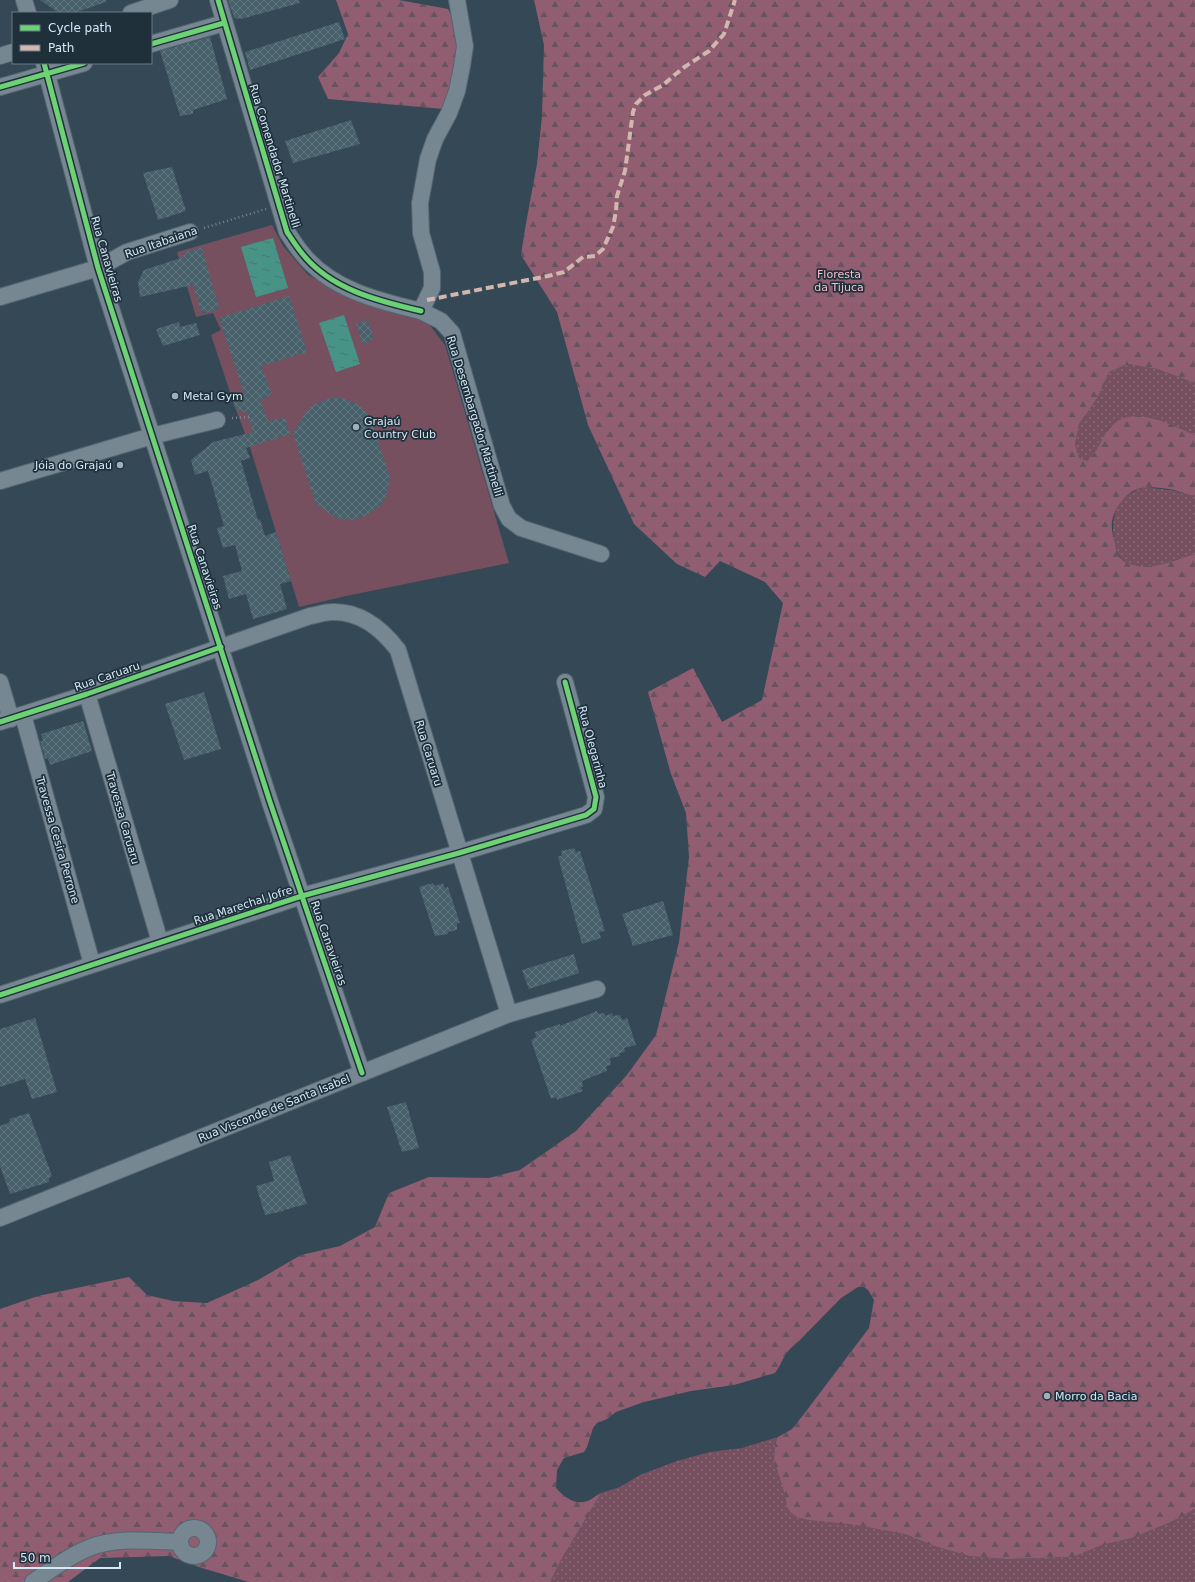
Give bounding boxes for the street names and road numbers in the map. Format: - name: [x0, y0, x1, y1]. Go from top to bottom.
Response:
- street label: Rua Comendador Martinelli: [246, 83, 303, 230]
- street label: Rua Canavieiras: [88, 215, 125, 304]
- street label: Rua Itabaiana: [123, 224, 199, 261]
- street label: Rua Desembargador Martinelli: [444, 334, 505, 498]
- street label: Rua Canavieiras: [185, 523, 225, 612]
- street label: Rua Caruaru: [73, 659, 142, 694]
- street label: Rua Olegarinha: [575, 704, 610, 790]
- street label: Rua Caruaru: [412, 718, 445, 788]
- street label: Travessa Caruaru: [103, 769, 142, 866]
- street label: Travessa Cesira Perrone: [33, 774, 82, 905]
- street label: Rua Marechal Jofre: [192, 883, 294, 928]
- street label: Rua Canavieiras: [308, 899, 349, 988]
- street label: Rua Visconde de Santa Isabel: [196, 1072, 352, 1145]

